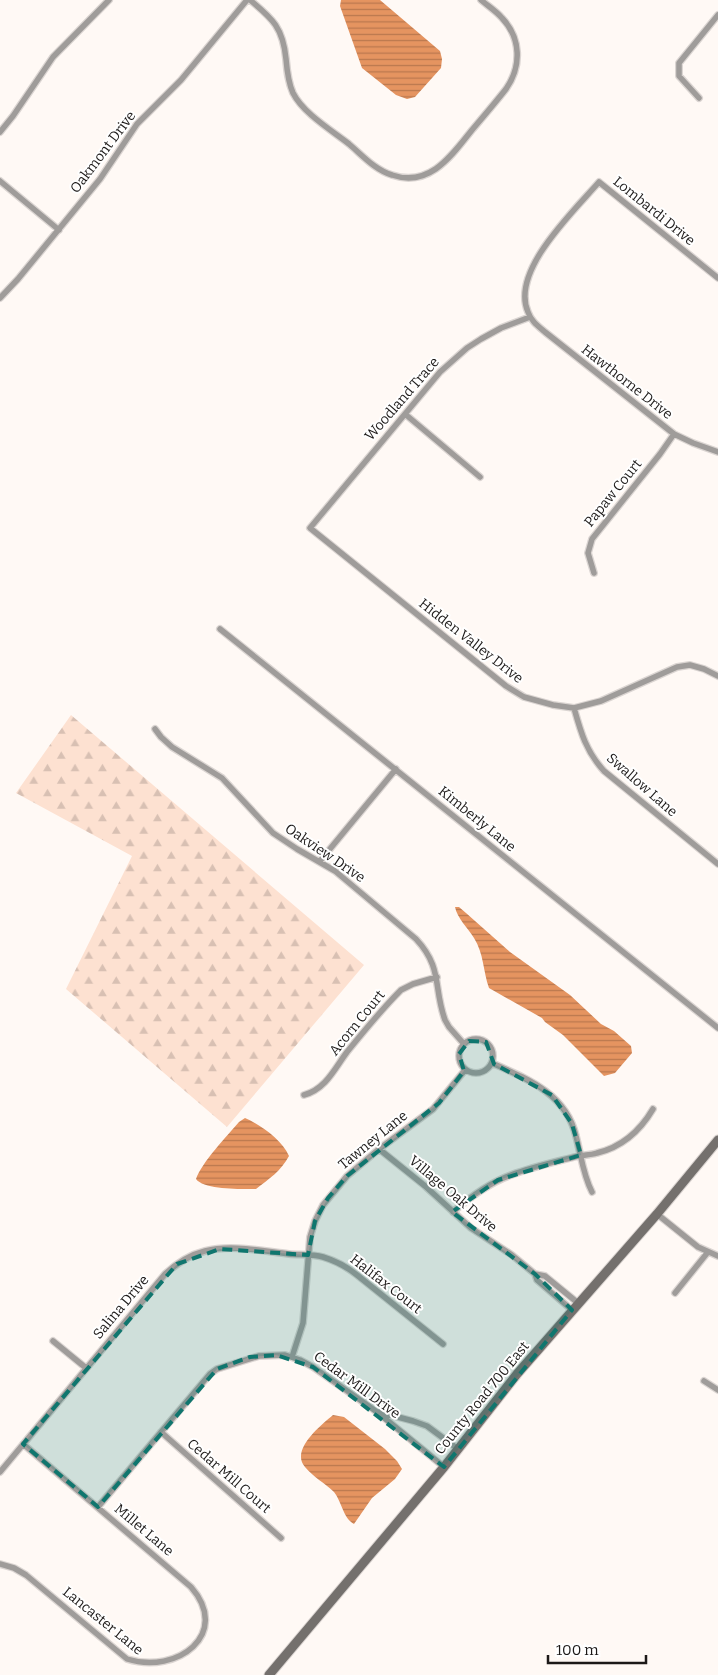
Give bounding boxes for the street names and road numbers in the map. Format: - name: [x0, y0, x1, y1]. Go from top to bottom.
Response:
- street label: Oakmont Drive: [67, 108, 139, 196]
- street label: Lombardi Drive: [610, 173, 698, 249]
- street label: Hawthorne Drive: [578, 341, 676, 423]
- street label: Woodland Trace: [361, 354, 443, 444]
- street label: Papaw Court: [581, 456, 645, 530]
- street label: Hidden Valley Drive: [416, 595, 526, 687]
- street label: Swallow Lane: [603, 750, 681, 820]
- street label: Kimberly Lane: [435, 783, 519, 855]
- street label: Oakview Drive: [282, 820, 368, 886]
- street label: Acorn Court: [326, 987, 388, 1059]
- street label: Tawney Lane: [335, 1107, 411, 1173]
- street label: Village Oak Drive: [405, 1152, 501, 1236]
- street label: Halifax Court: [347, 1251, 425, 1317]
- street label: Salina Drive: [89, 1272, 153, 1342]
- street label: County Road 700 East: [431, 1338, 533, 1458]
- street label: Cedar Mill Drive: [310, 1348, 404, 1422]
- street label: Cedar Mill Court: [184, 1435, 274, 1517]
- street label: Millet Lane: [111, 1500, 177, 1560]
- street label: Lancaster Lane: [59, 1583, 147, 1659]

